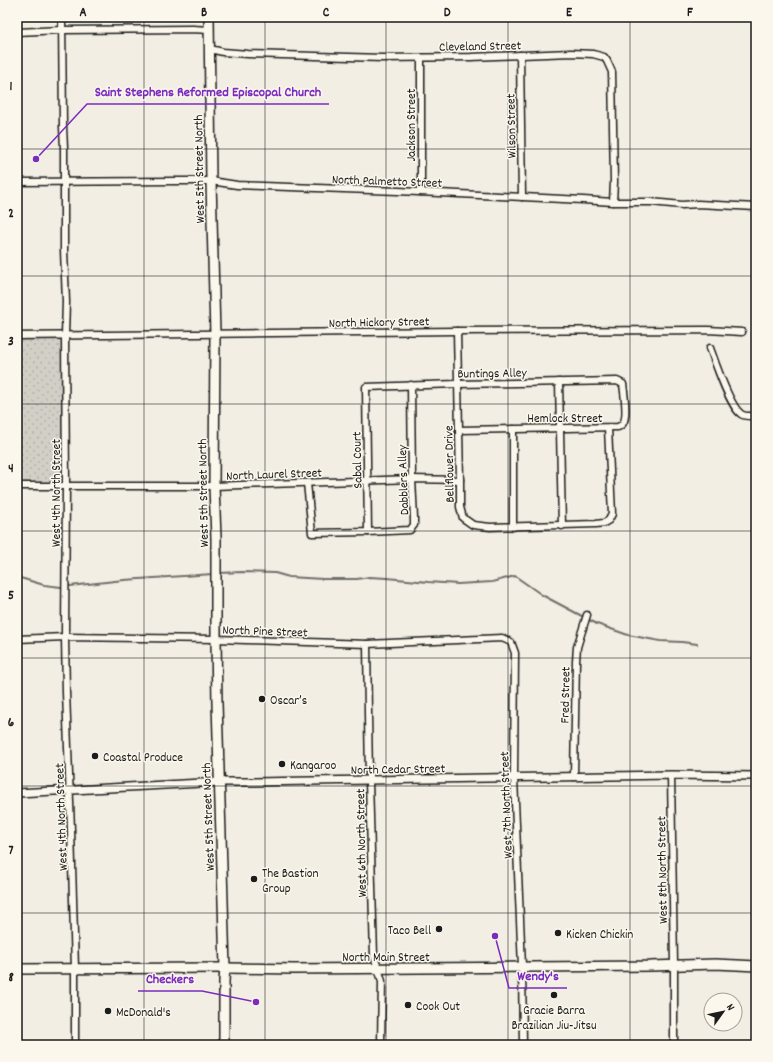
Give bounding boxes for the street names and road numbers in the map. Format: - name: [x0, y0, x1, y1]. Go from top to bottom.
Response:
- street label: Cleveland Street: [439, 37, 522, 58]
- street label: Jackson Street: [403, 88, 422, 162]
- street label: Wilson Street: [502, 93, 523, 159]
- street label: West 5th Street North: [190, 114, 211, 223]
- street label: North Palmetto Street: [331, 171, 443, 194]
- street label: North Hickory Street: [328, 313, 430, 334]
- street label: Buntings Alley: [457, 364, 528, 385]
- street label: Hemlock Street: [527, 410, 603, 429]
- street label: Bellflower Drive: [440, 425, 461, 503]
- street label: Sabal Court: [348, 431, 368, 489]
- street label: West 5th Street North: [194, 438, 215, 547]
- street label: West 4th North Street: [48, 439, 67, 547]
- street label: Dabblers Alley: [394, 444, 415, 515]
- street label: North Laurel Street: [226, 464, 323, 487]
- street label: North Pine Street: [222, 622, 308, 643]
- street label: Fred Street: [557, 666, 576, 724]
- street label: West 7th North Street: [496, 751, 519, 859]
- street label: North Cedar Street: [351, 760, 446, 781]
- street label: West 4th North Street: [51, 762, 74, 871]
- street label: West 5th Street North: [198, 762, 221, 871]
- street label: West 6th North Street: [352, 788, 373, 898]
- street label: West 8th North Street: [653, 816, 674, 924]
- street label: North Main Street: [342, 949, 430, 968]

